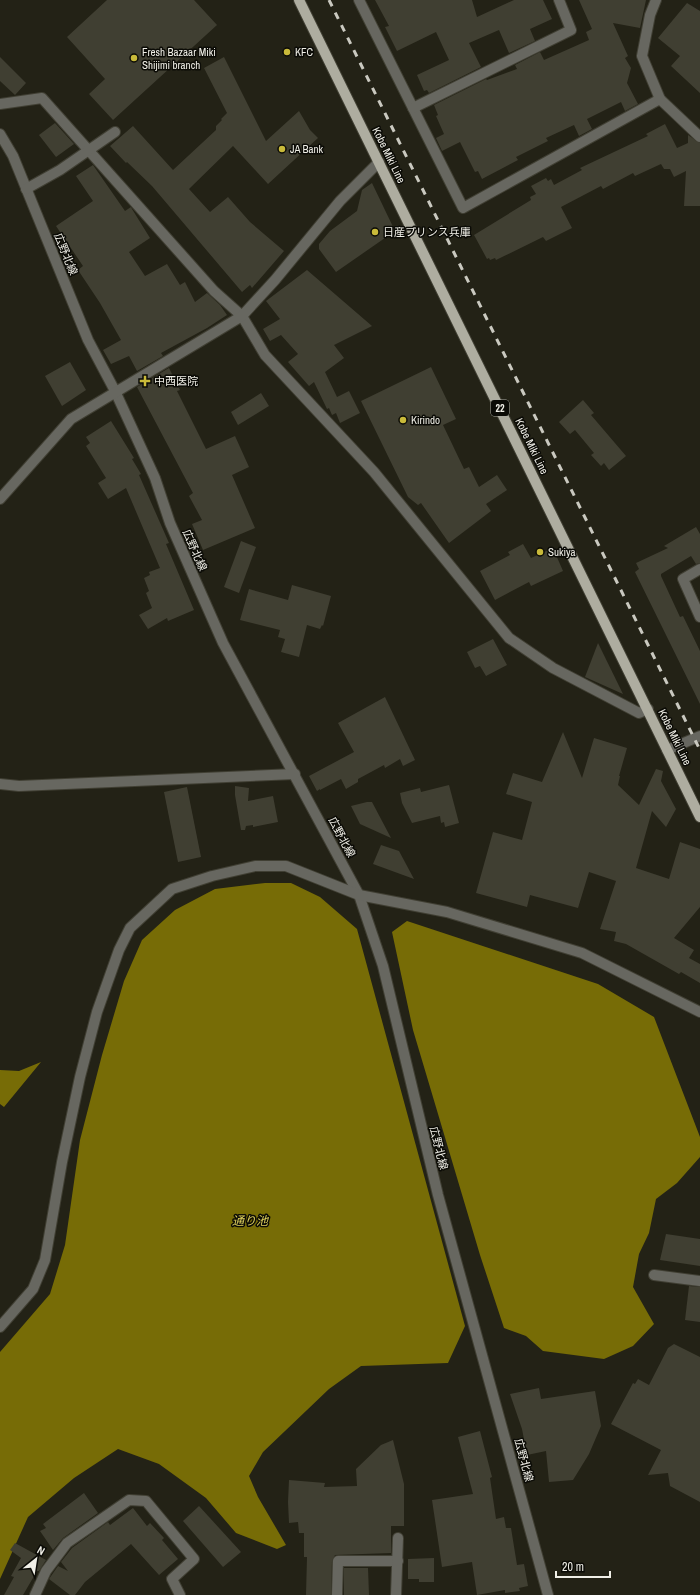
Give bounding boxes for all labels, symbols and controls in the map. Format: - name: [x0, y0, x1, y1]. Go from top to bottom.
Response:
- place label: Fresh Bazaar Miki Shijimi branch: [142, 45, 216, 72]
- place label: KFC: [295, 45, 314, 59]
- marker: KFC: [282, 47, 292, 57]
- marker: Fresh Bazaar Miki Shijimi branch: [129, 53, 139, 63]
- street label: Kobe Miki Line: [369, 125, 409, 185]
- place label: JA Bank: [290, 142, 324, 156]
- marker: JA Bank: [277, 144, 287, 154]
- place label: 日産プリンス兵庫: [383, 225, 471, 239]
- marker: 日産プリンス兵庫: [370, 227, 380, 237]
- street label: 広野北線: [51, 231, 81, 277]
- place label: 中西医院: [154, 374, 198, 388]
- marker: 中西医院: [139, 375, 151, 387]
- road number: 22: [491, 400, 509, 416]
- place label: Kirindo: [411, 413, 440, 427]
- marker: Kirindo: [398, 415, 408, 425]
- street label: Kobe Miki Line: [512, 416, 552, 476]
- street label: 広野北線: [180, 527, 210, 573]
- place label: Sukiya: [548, 545, 576, 559]
- marker: Sukiya: [535, 547, 545, 557]
- street label: Kobe Miki Line: [655, 707, 695, 767]
- street label: 広野北線: [325, 814, 359, 860]
- street label: 広野北線: [427, 1125, 451, 1171]
- water label: 通り池: [232, 1213, 269, 1229]
- street label: 広野北線: [512, 1437, 536, 1483]
- north arrow: [16, 1539, 56, 1579]
- text: N: [35, 1543, 47, 1558]
- scale bar: [556, 1553, 610, 1579]
- text: 20 m: [562, 1559, 584, 1575]

